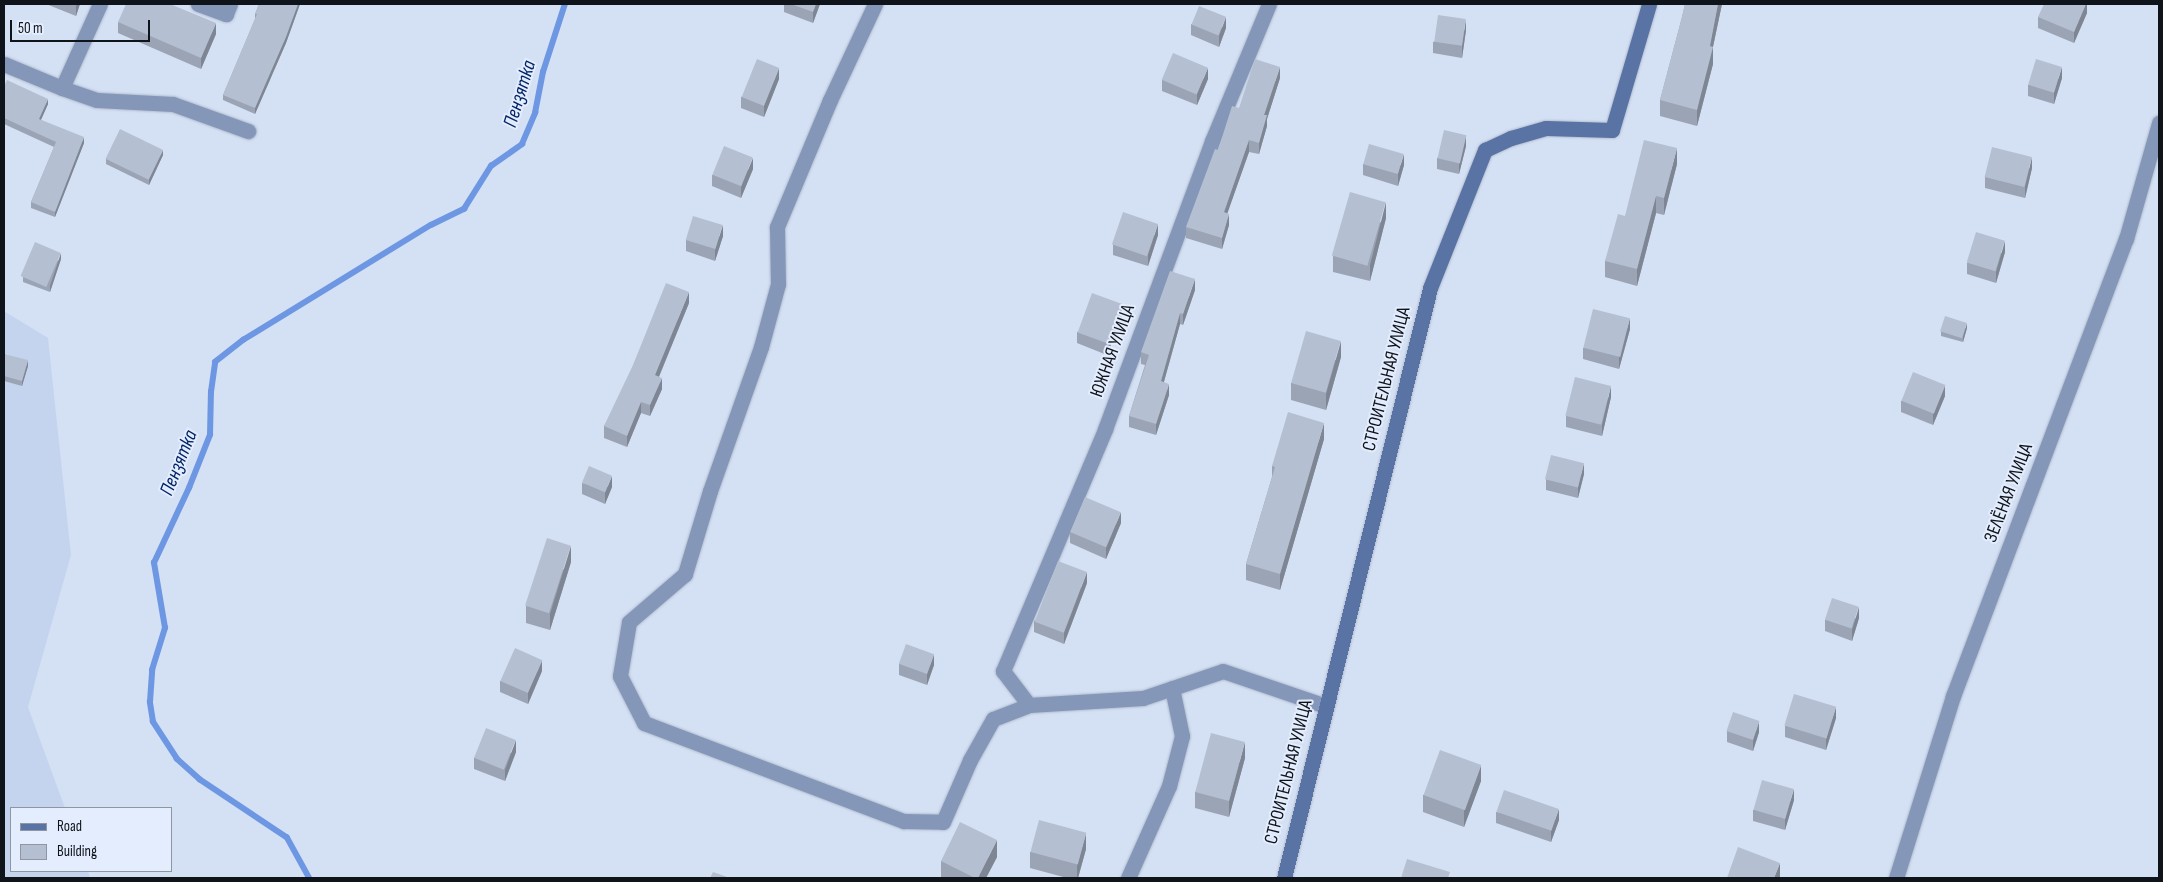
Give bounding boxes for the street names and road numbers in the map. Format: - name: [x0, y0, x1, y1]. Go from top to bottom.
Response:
- street label: ЮЖНАЯ УЛИЦА: [1086, 301, 1140, 401]
- street label: СТРОИТЕЛЬНАЯ УЛИЦА: [1358, 305, 1416, 453]
- street label: ЗЕЛЁНАЯ УЛИЦА: [1980, 440, 2038, 546]
- street label: СТРОИТЕЛЬНАЯ УЛИЦА: [1260, 698, 1318, 846]

